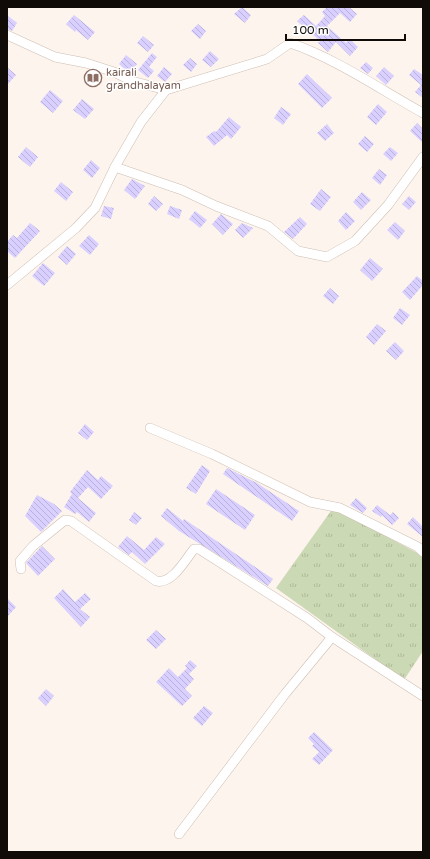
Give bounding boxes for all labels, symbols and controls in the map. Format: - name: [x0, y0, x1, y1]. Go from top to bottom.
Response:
- scale bar: [286, 16, 405, 42]
- text: 100 m: [292, 23, 329, 37]
- place label: kairali grandhalayam: [106, 66, 181, 92]
- library icon: kairali grandhalayam: [83, 68, 103, 88]

